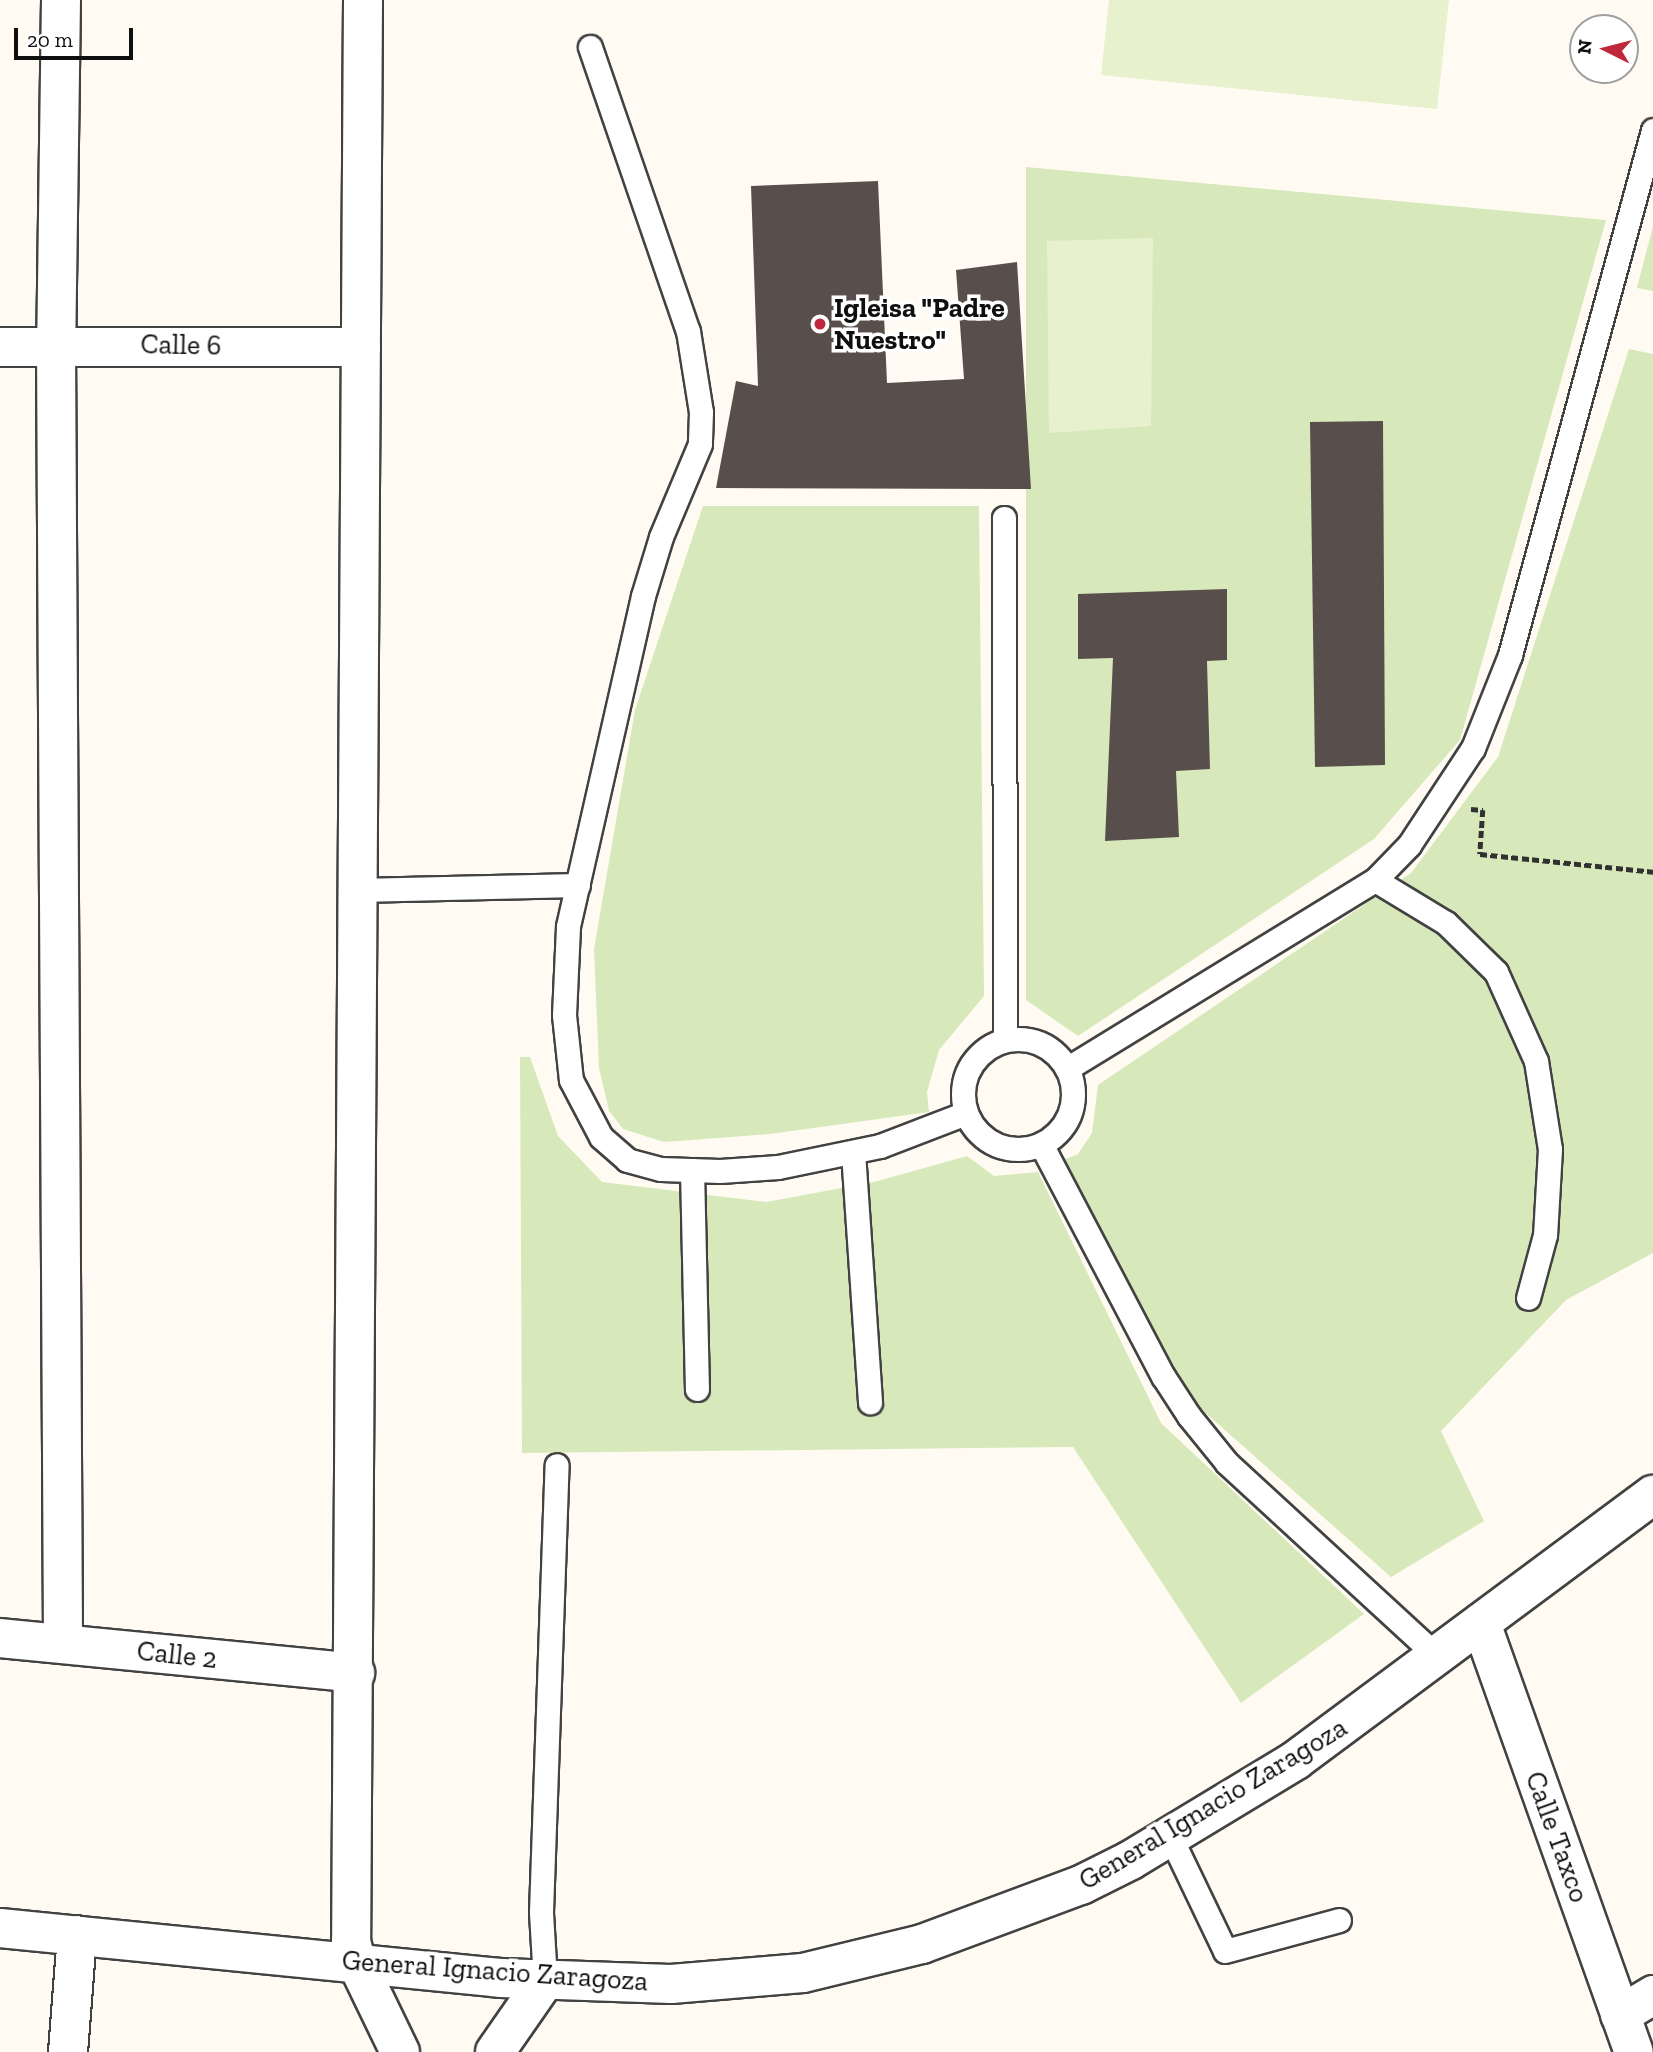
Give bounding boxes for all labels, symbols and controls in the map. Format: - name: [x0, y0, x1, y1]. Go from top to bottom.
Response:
- scale bar: [18, 14, 136, 58]
- north arrow: [1569, 14, 1639, 84]
- text: 20 m: [27, 27, 73, 52]
- text: N: [1572, 39, 1597, 55]
- place label: Igleisa "Padre Nuestro": [834, 291, 1005, 357]
- marker: Igleisa "Padre Nuestro": [812, 316, 828, 332]
- street label: Calle 6: [140, 327, 222, 363]
- street label: Calle 2: [135, 1634, 219, 1676]
- street label: General Ignacio Zaragoza: [1073, 1711, 1353, 1897]
- street label: Calle Taxco: [1518, 1767, 1596, 1907]
- street label: General Ignacio Zaragoza: [341, 1944, 649, 1998]

